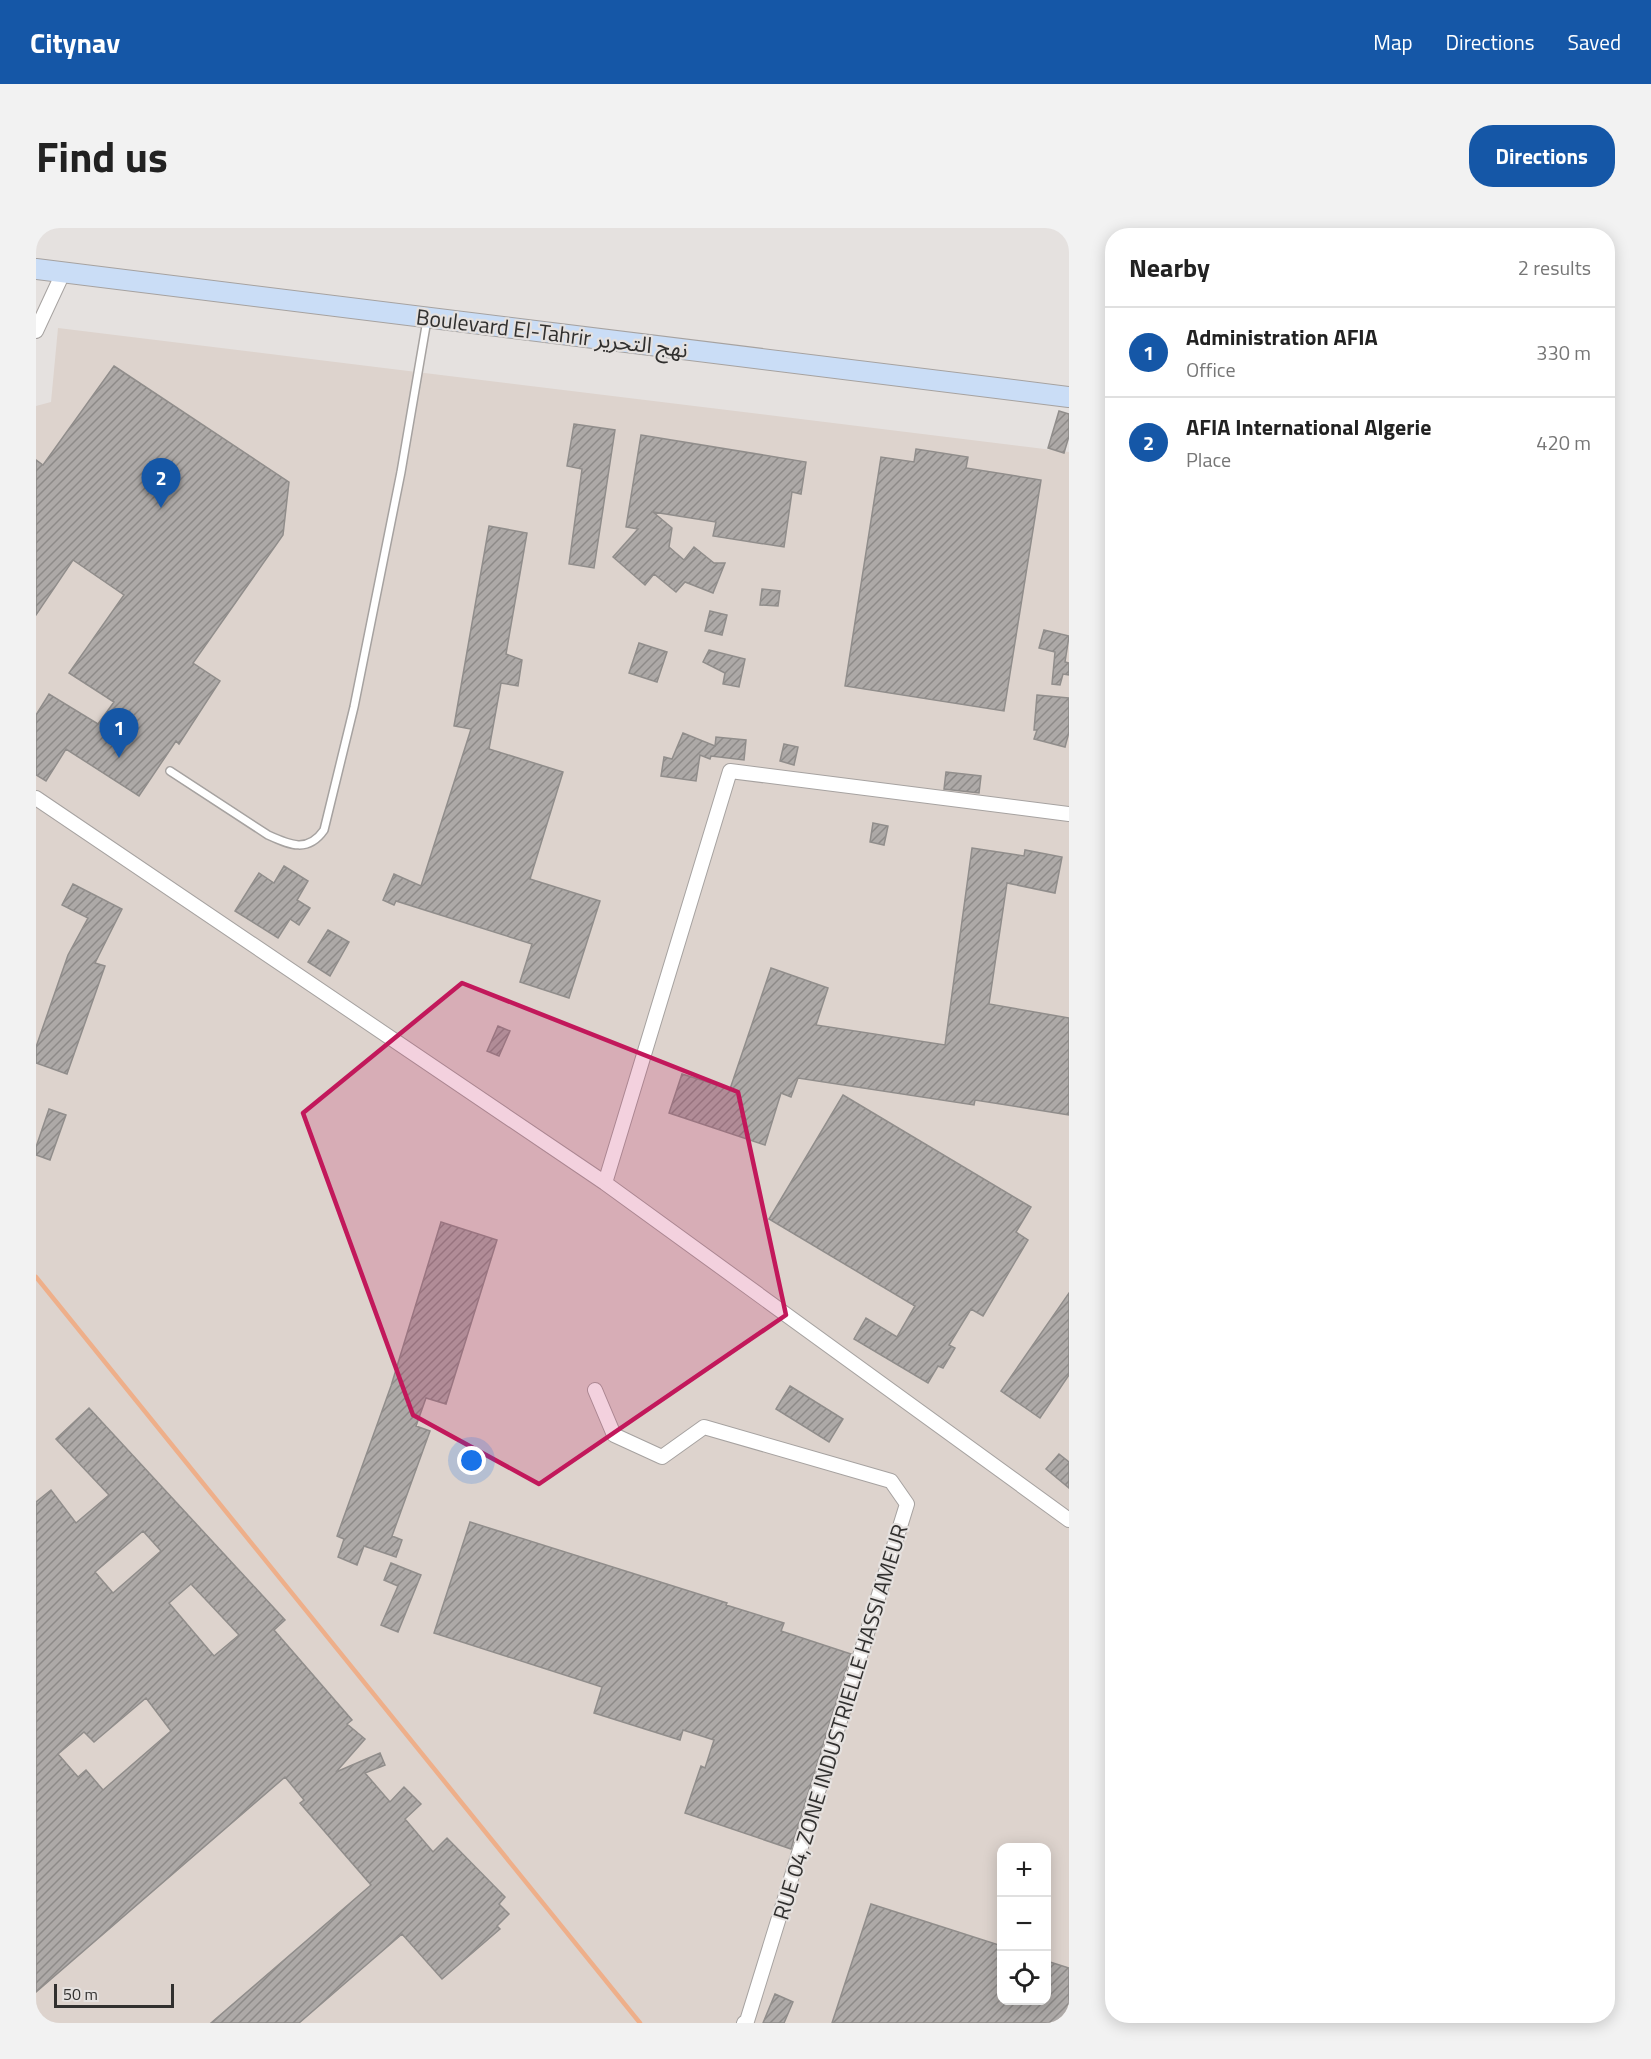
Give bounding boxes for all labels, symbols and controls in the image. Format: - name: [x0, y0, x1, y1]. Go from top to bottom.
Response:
- text: Citynav: [30, 21, 120, 64]
- text: Map: [1373, 26, 1413, 58]
- text: Directions: [1446, 26, 1535, 58]
- text: Saved: [1568, 26, 1621, 58]
- text: Find us: [36, 124, 168, 188]
- button: Directions: [1469, 125, 1615, 187]
- text: Nearby: [1129, 248, 1210, 287]
- text: 2 results: [1518, 252, 1591, 283]
- street label: Boulevard El-Tahrir نهج التحرير: [414, 299, 690, 367]
- text: Administration AFIA: [1186, 320, 1378, 354]
- text: 1: [1143, 337, 1154, 368]
- text: 330 m: [1536, 337, 1591, 368]
- text: Office: [1186, 354, 1236, 385]
- text: AFIA International Algerie: [1186, 410, 1431, 444]
- text: 2: [1143, 427, 1154, 458]
- text: 420 m: [1536, 427, 1591, 458]
- text: Place: [1186, 444, 1231, 475]
- pin: 2: [142, 458, 180, 508]
- pin: 1: [100, 708, 139, 758]
- your location: [457, 1446, 486, 1475]
- street label: RUE 04, ZONE INDUSTRIELLE HASSI AMEUR: [764, 1520, 916, 1924]
- map controls: [997, 1843, 1051, 2005]
- button: +: [997, 1843, 1051, 1897]
- button: −: [997, 1897, 1051, 1951]
- button: locate: [997, 1951, 1051, 2005]
- scale bar: [54, 1981, 174, 2008]
- text: 50 m: [63, 1982, 98, 2006]

